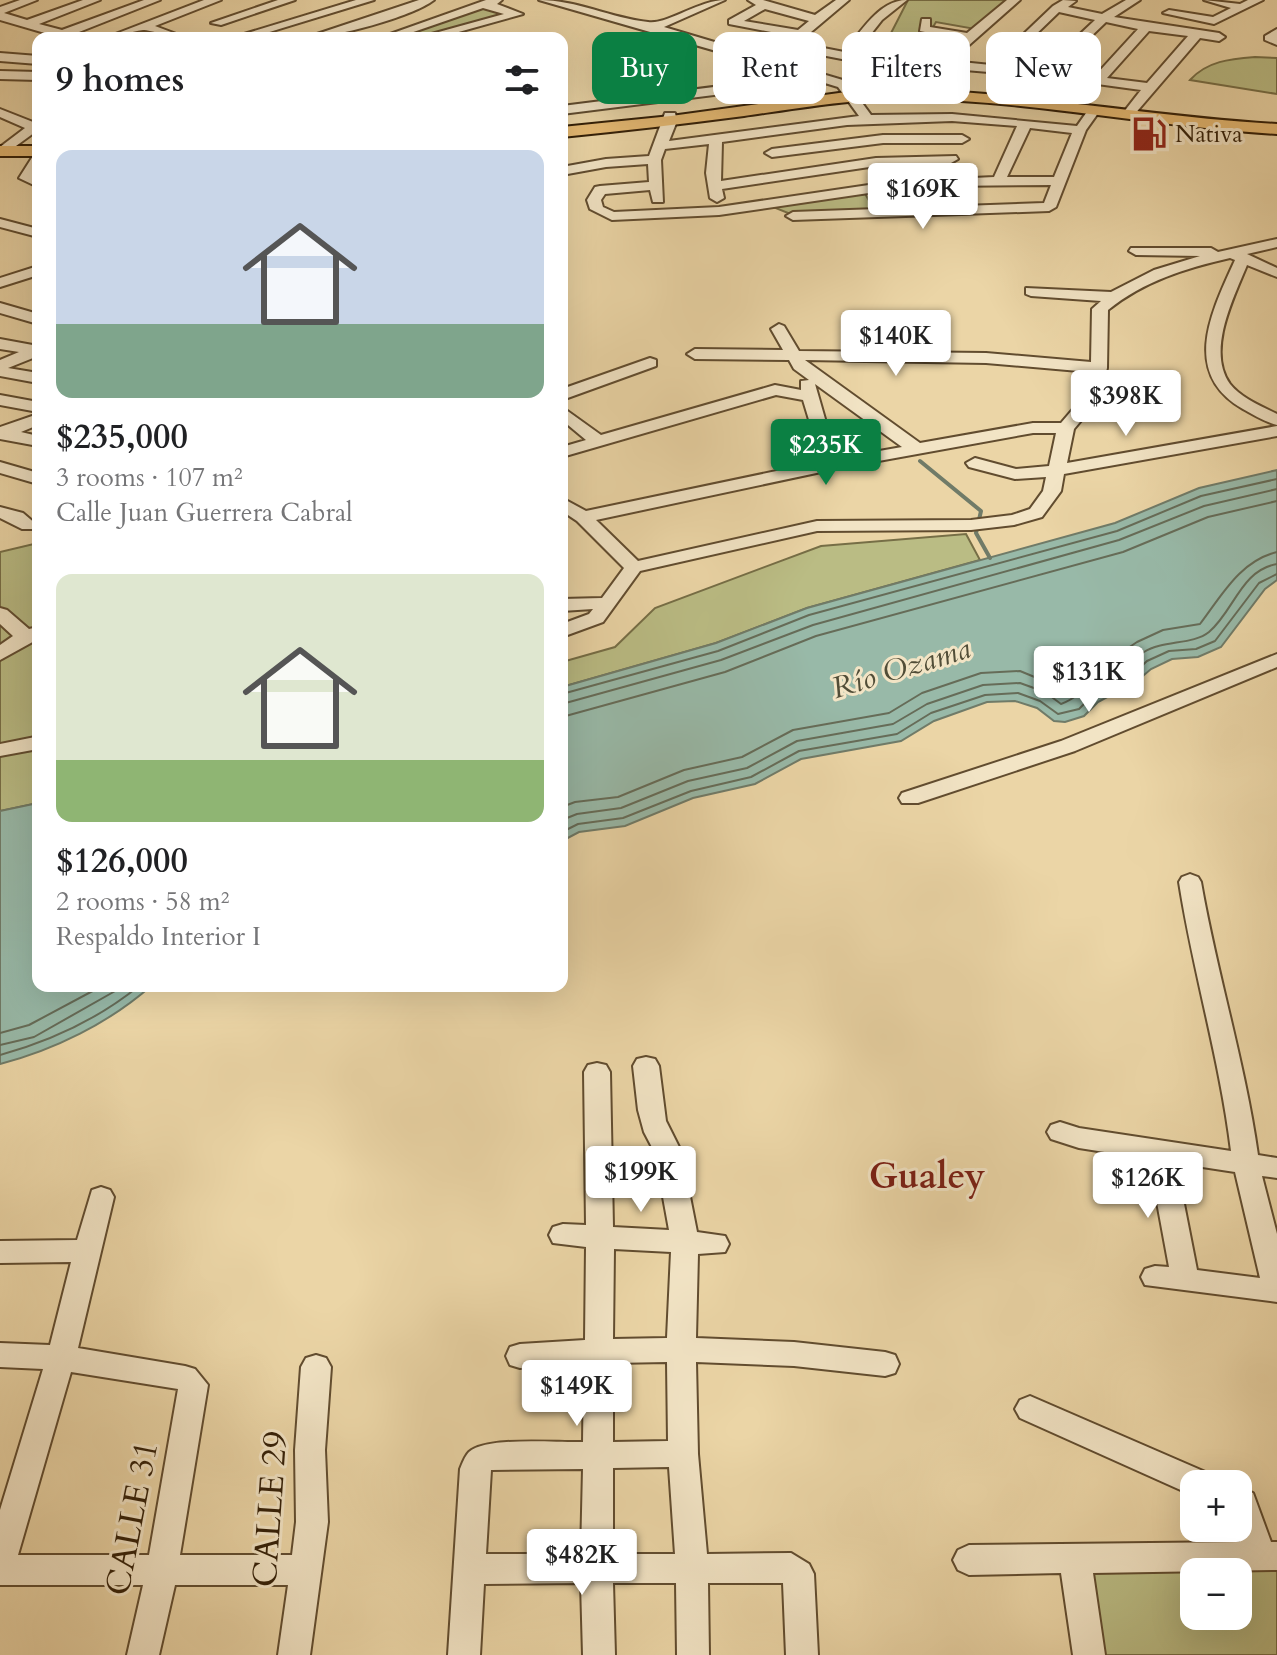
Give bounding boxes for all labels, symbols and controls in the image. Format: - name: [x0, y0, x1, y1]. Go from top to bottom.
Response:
- chip: Buy: [592, 32, 697, 104]
- chip: Rent: [713, 32, 826, 104]
- chip: Filters: [842, 32, 970, 104]
- chip: New: [986, 32, 1101, 104]
- text: 9 homes: [56, 57, 184, 103]
- icon: filters: [500, 58, 544, 102]
- fuel station icon: Nativa: [1130, 115, 1168, 153]
- place label: Nativa: [1175, 118, 1243, 151]
- pin: $169K: [867, 163, 979, 231]
- text: $169K: [886, 171, 960, 206]
- icon: home: [228, 202, 372, 346]
- pin: $140K: [840, 310, 952, 378]
- text: $140K: [859, 318, 933, 353]
- pin: $398K: [1070, 370, 1182, 438]
- text: $398K: [1089, 378, 1163, 413]
- text: $235,000: [56, 414, 188, 460]
- pin: $235K: [770, 419, 882, 487]
- text: $235K: [789, 427, 863, 462]
- text: 3 rooms · 107 m²: [56, 460, 243, 495]
- text: Calle Juan Guerrera Cabral: [56, 495, 353, 530]
- icon: home: [228, 626, 372, 770]
- water label: Río Ozama: [827, 628, 975, 709]
- pin: $131K: [1033, 646, 1145, 714]
- text: $131K: [1052, 654, 1126, 689]
- text: $126,000: [56, 838, 188, 884]
- text: 2 rooms · 58 m²: [56, 884, 229, 919]
- text: Respaldo Interior I: [56, 919, 261, 954]
- pin: $199K: [585, 1146, 697, 1214]
- district label: Gualey: [869, 1152, 986, 1201]
- pin: $126K: [1092, 1152, 1204, 1220]
- text: $199K: [604, 1154, 678, 1189]
- text: $126K: [1111, 1160, 1185, 1195]
- pin: $149K: [521, 1360, 633, 1428]
- text: $149K: [540, 1368, 614, 1403]
- street label: CALLE 29: [242, 1430, 298, 1589]
- street label: CALLE 31: [94, 1437, 169, 1599]
- map controls: [1180, 1470, 1252, 1630]
- button: +: [1180, 1470, 1252, 1542]
- pin: $482K: [526, 1529, 638, 1597]
- text: $482K: [545, 1537, 619, 1572]
- button: −: [1180, 1558, 1252, 1630]

